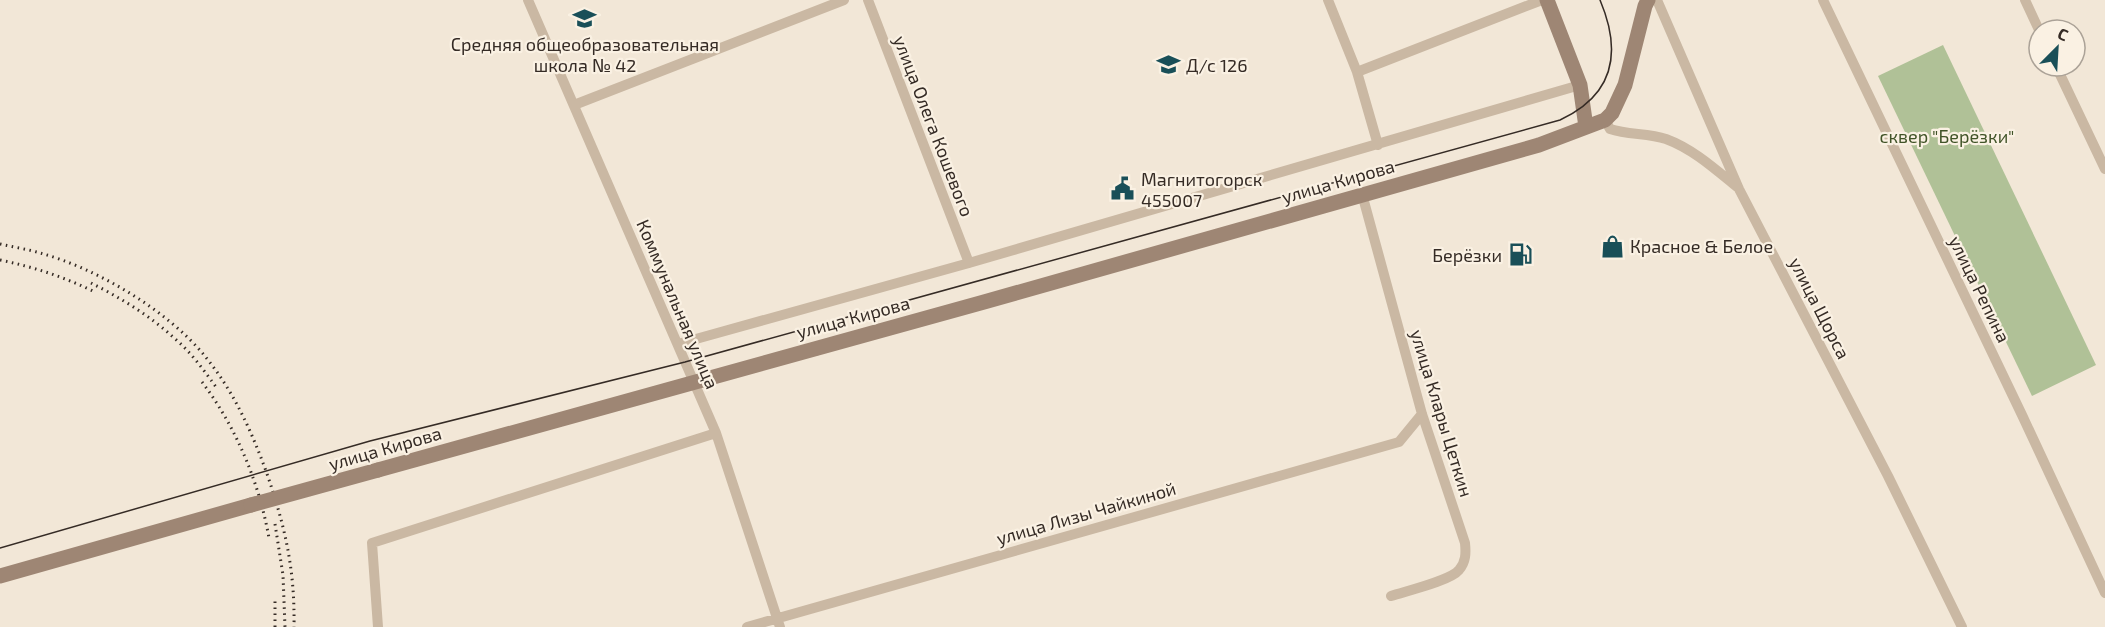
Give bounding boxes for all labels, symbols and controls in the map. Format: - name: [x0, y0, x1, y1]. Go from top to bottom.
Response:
- school or university icon: Средняя общеобразовательная школа № 42: [572, 5, 598, 31]
- north arrow: [2027, 18, 2087, 78]
- text: С: [2055, 23, 2071, 44]
- street label: улица Олега Кошевого: [889, 32, 979, 220]
- place label: Средняя общеобразовательная школа № 42: [451, 33, 719, 76]
- school or university icon: Д/с 126: [1155, 52, 1181, 78]
- place label: Д/с 126: [1186, 54, 1247, 76]
- park label: сквер "Берёзки": [1880, 125, 2014, 147]
- street label: улица Кирова: [1279, 154, 1397, 208]
- place label: Магнитогорск 455007: [1141, 168, 1263, 211]
- public building icon: Магнитогорск 455007: [1110, 176, 1136, 202]
- street label: Коммунальная улица: [632, 216, 724, 392]
- street label: улица Репина: [1945, 232, 2015, 346]
- shop icon: Красное & Белое: [1599, 233, 1625, 259]
- place label: Красное & Белое: [1630, 235, 1773, 257]
- fuel station icon: Берёзки: [1507, 242, 1533, 268]
- place label: Берёзки: [1432, 244, 1502, 266]
- street label: улица Щорса: [1785, 254, 1855, 362]
- street label: улица Кирова: [794, 291, 912, 343]
- street label: улица Клары Цеткин: [1406, 327, 1478, 499]
- street label: улица Кирова: [326, 421, 444, 475]
- street label: улица Лизы Чайкиной: [994, 477, 1178, 549]

